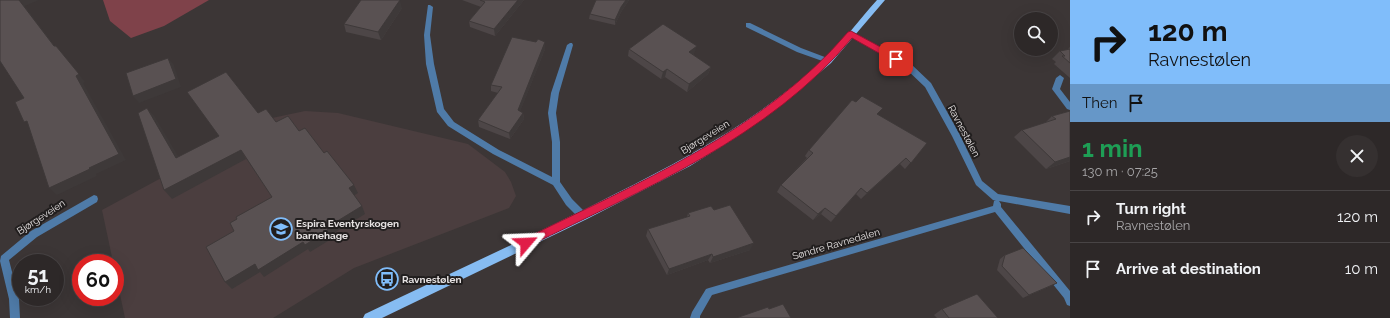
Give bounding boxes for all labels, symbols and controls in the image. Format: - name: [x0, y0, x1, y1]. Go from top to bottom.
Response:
- map controls: [1014, 12, 1058, 56]
- button: search: [1014, 12, 1058, 56]
- text: 120 m: [1148, 15, 1228, 48]
- icon: right: [1082, 16, 1134, 68]
- pin: [879, 42, 913, 76]
- icon: arrive: [885, 48, 907, 70]
- text: Ravnestølen: [1148, 49, 1251, 70]
- icon: arrive: [1125, 92, 1147, 114]
- text: Then: [1082, 94, 1117, 112]
- street label: Ravnestølen: [946, 103, 982, 159]
- street label: Bjørgeveien: [679, 118, 731, 156]
- text: 1 min: [1082, 134, 1143, 163]
- button: close: [1336, 135, 1378, 177]
- text: 130 m · 07:25: [1082, 164, 1158, 179]
- street label: Bjørgeveien: [15, 197, 67, 237]
- text: Turn right: [1116, 200, 1186, 218]
- icon: right: [1082, 206, 1104, 228]
- text: 120 m: [1337, 208, 1378, 226]
- school or university icon: Espira Eventyrskogen barnehage: [268, 216, 294, 242]
- place label: Espira Eventyrskogen barnehage: [296, 218, 399, 241]
- text: Ravnestølen: [1116, 218, 1190, 233]
- position arrow: [505, 222, 547, 264]
- street label: Søndre Ravnedalen: [791, 226, 881, 262]
- speed limit sign: 60: [72, 254, 124, 306]
- icon: arrive: [1082, 258, 1104, 280]
- text: Arrive at destination: [1116, 260, 1261, 278]
- text: 10 m: [1345, 260, 1378, 278]
- text: 51: [28, 263, 48, 287]
- bus stop icon: Ravnestølen: [374, 266, 400, 292]
- place label: Ravnestølen: [402, 274, 462, 285]
- text: km/h: [25, 284, 51, 295]

